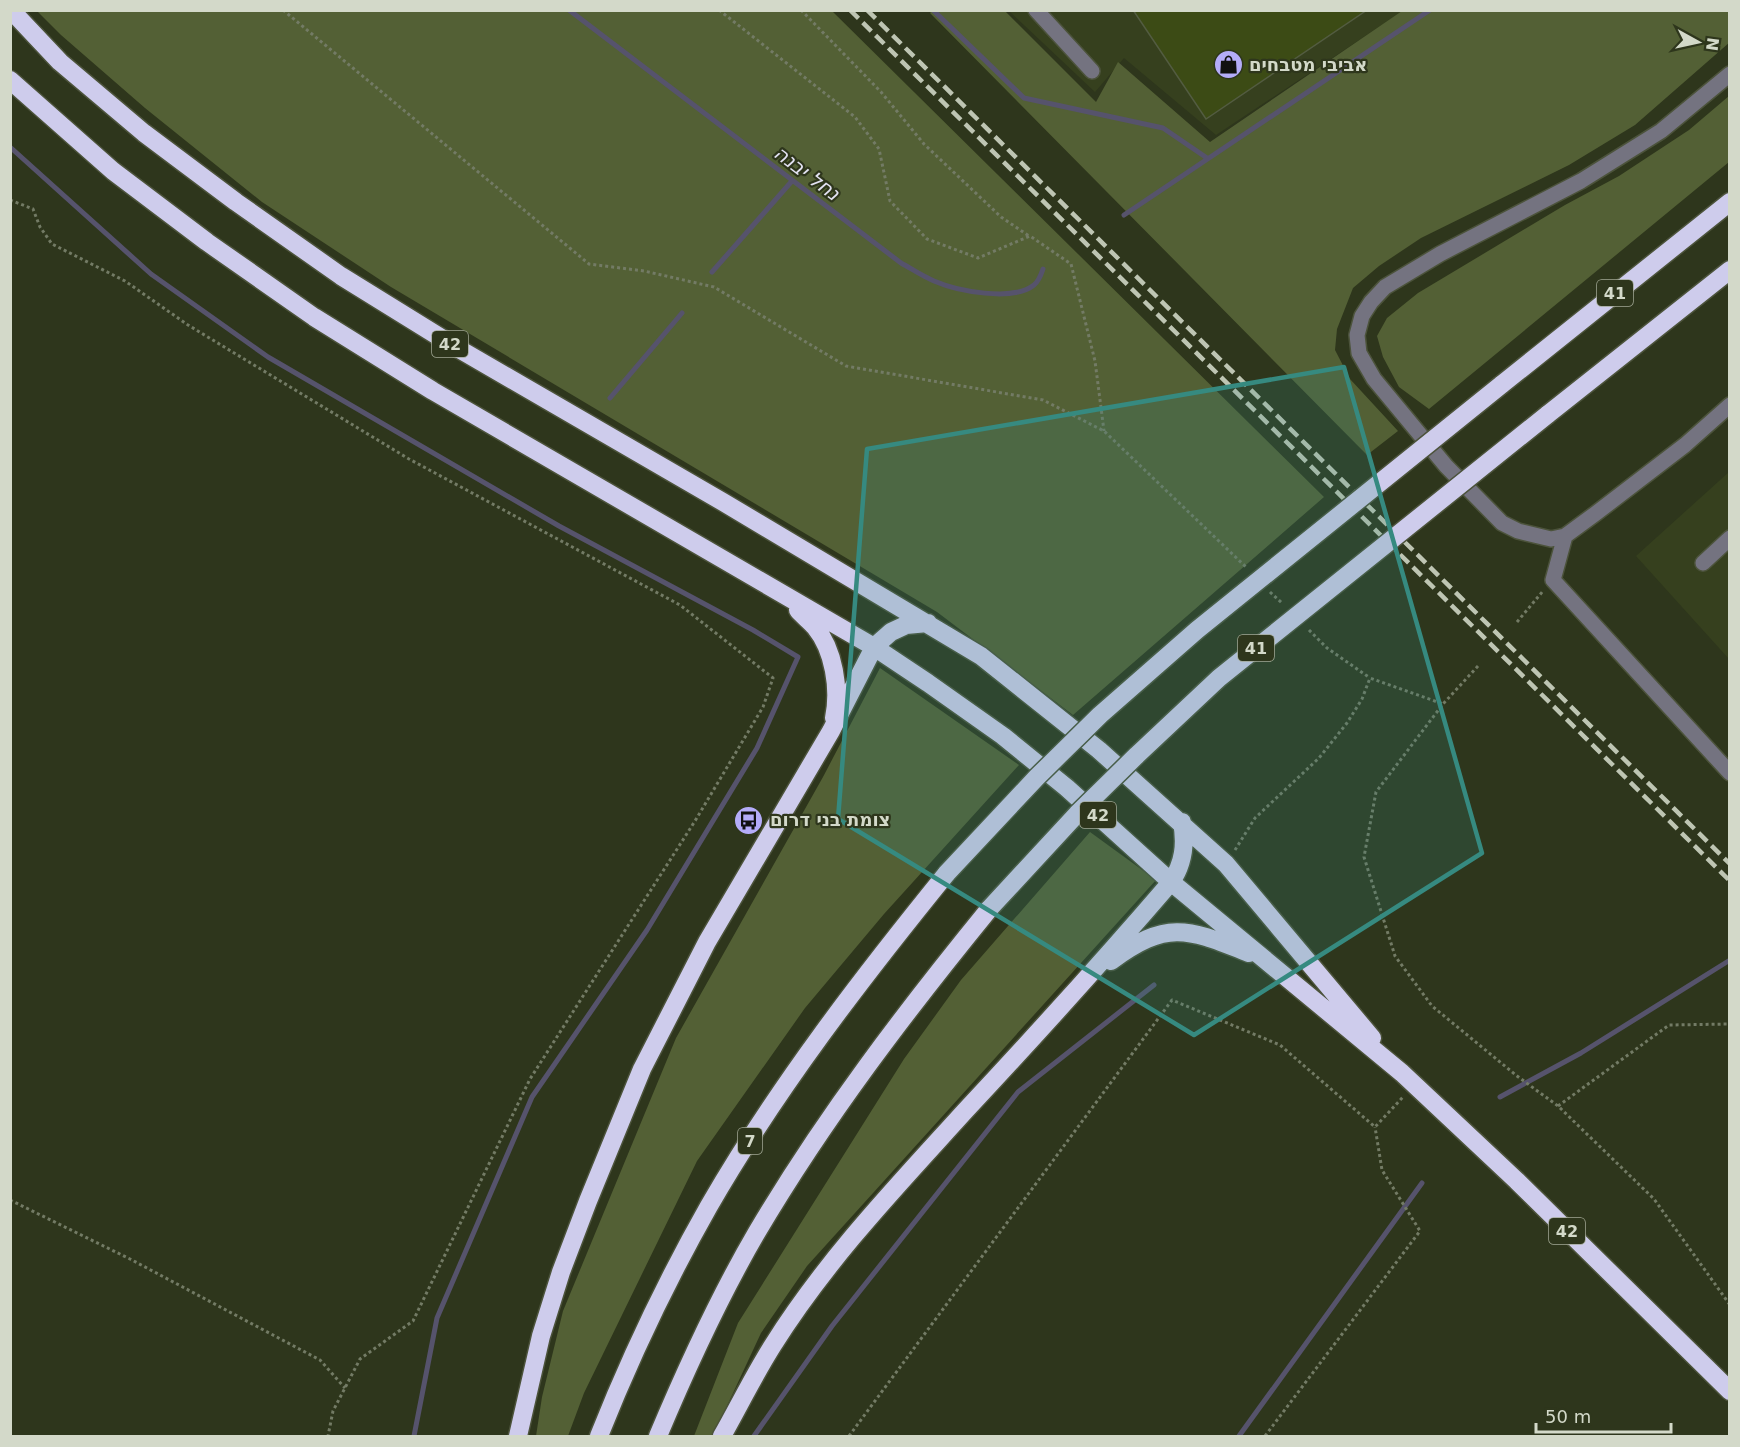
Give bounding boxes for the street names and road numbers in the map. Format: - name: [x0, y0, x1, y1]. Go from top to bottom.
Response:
- road number: 41: [1597, 280, 1633, 306]
- road number: 42: [432, 331, 468, 357]
- road number: 41: [1238, 635, 1274, 661]
- road number: 42: [1080, 802, 1116, 828]
- road number: 7: [738, 1128, 762, 1154]
- road number: 42: [1549, 1218, 1585, 1244]

